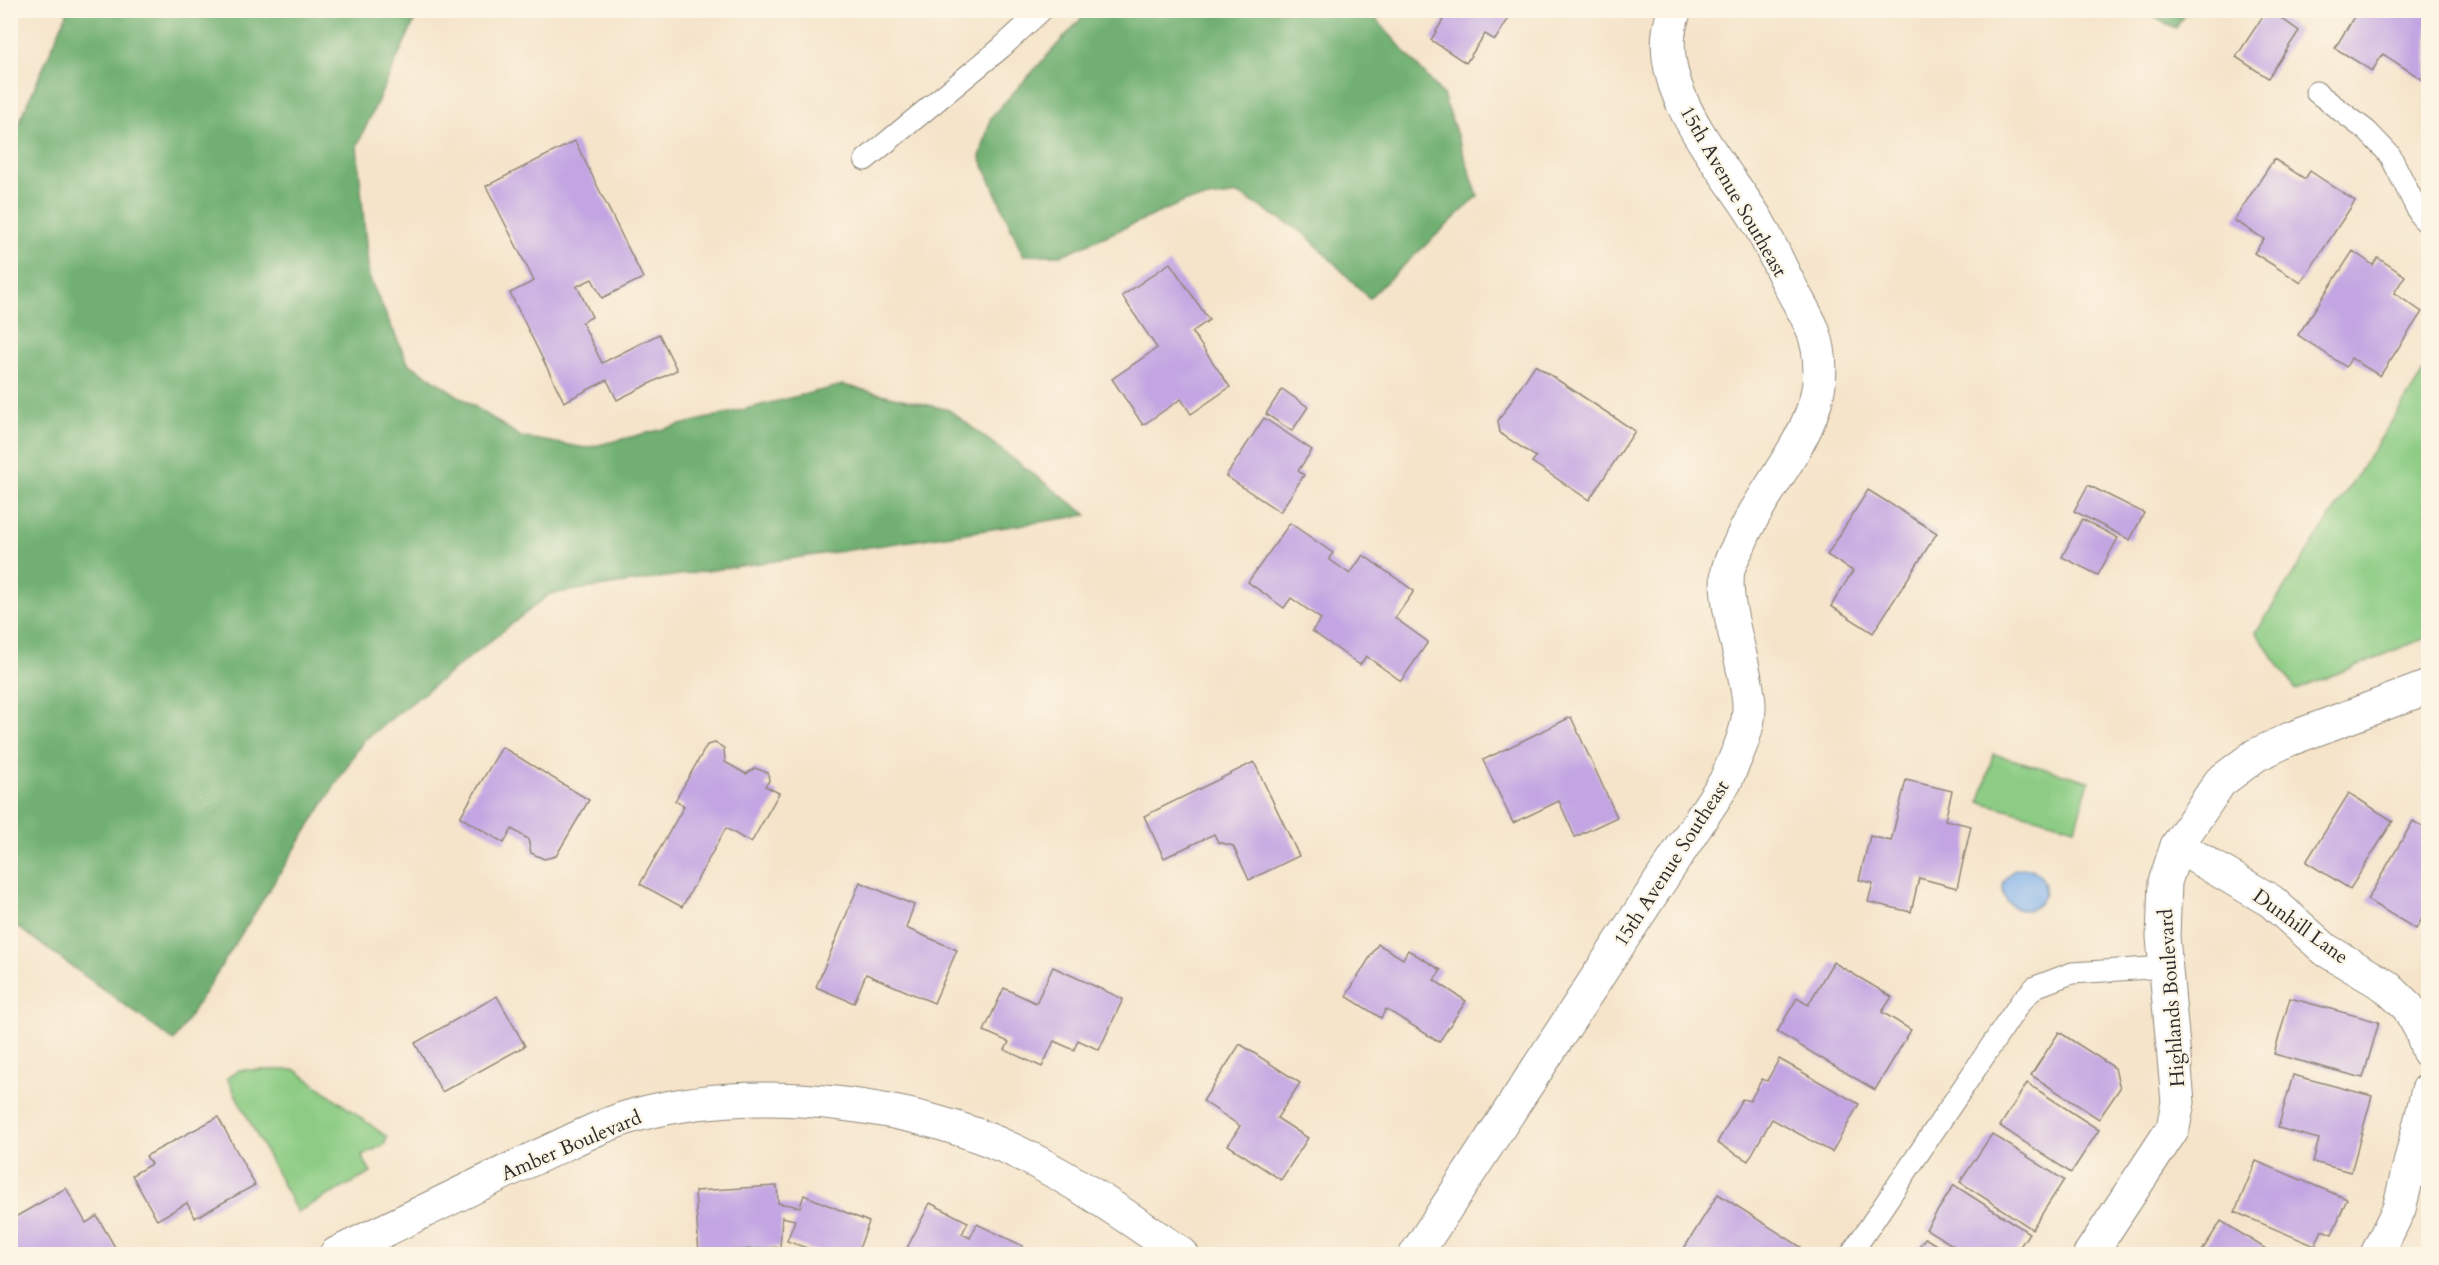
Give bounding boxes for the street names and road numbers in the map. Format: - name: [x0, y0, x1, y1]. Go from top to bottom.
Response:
- street label: 15th Avenue Southeast: [1674, 101, 1794, 282]
- street label: 15th Avenue Southeast: [1607, 774, 1736, 952]
- street label: Dunhill Lane: [2247, 883, 2354, 970]
- street label: Highlands Boulevard: [2152, 908, 2191, 1088]
- street label: Amber Boulevard: [497, 1104, 646, 1187]

